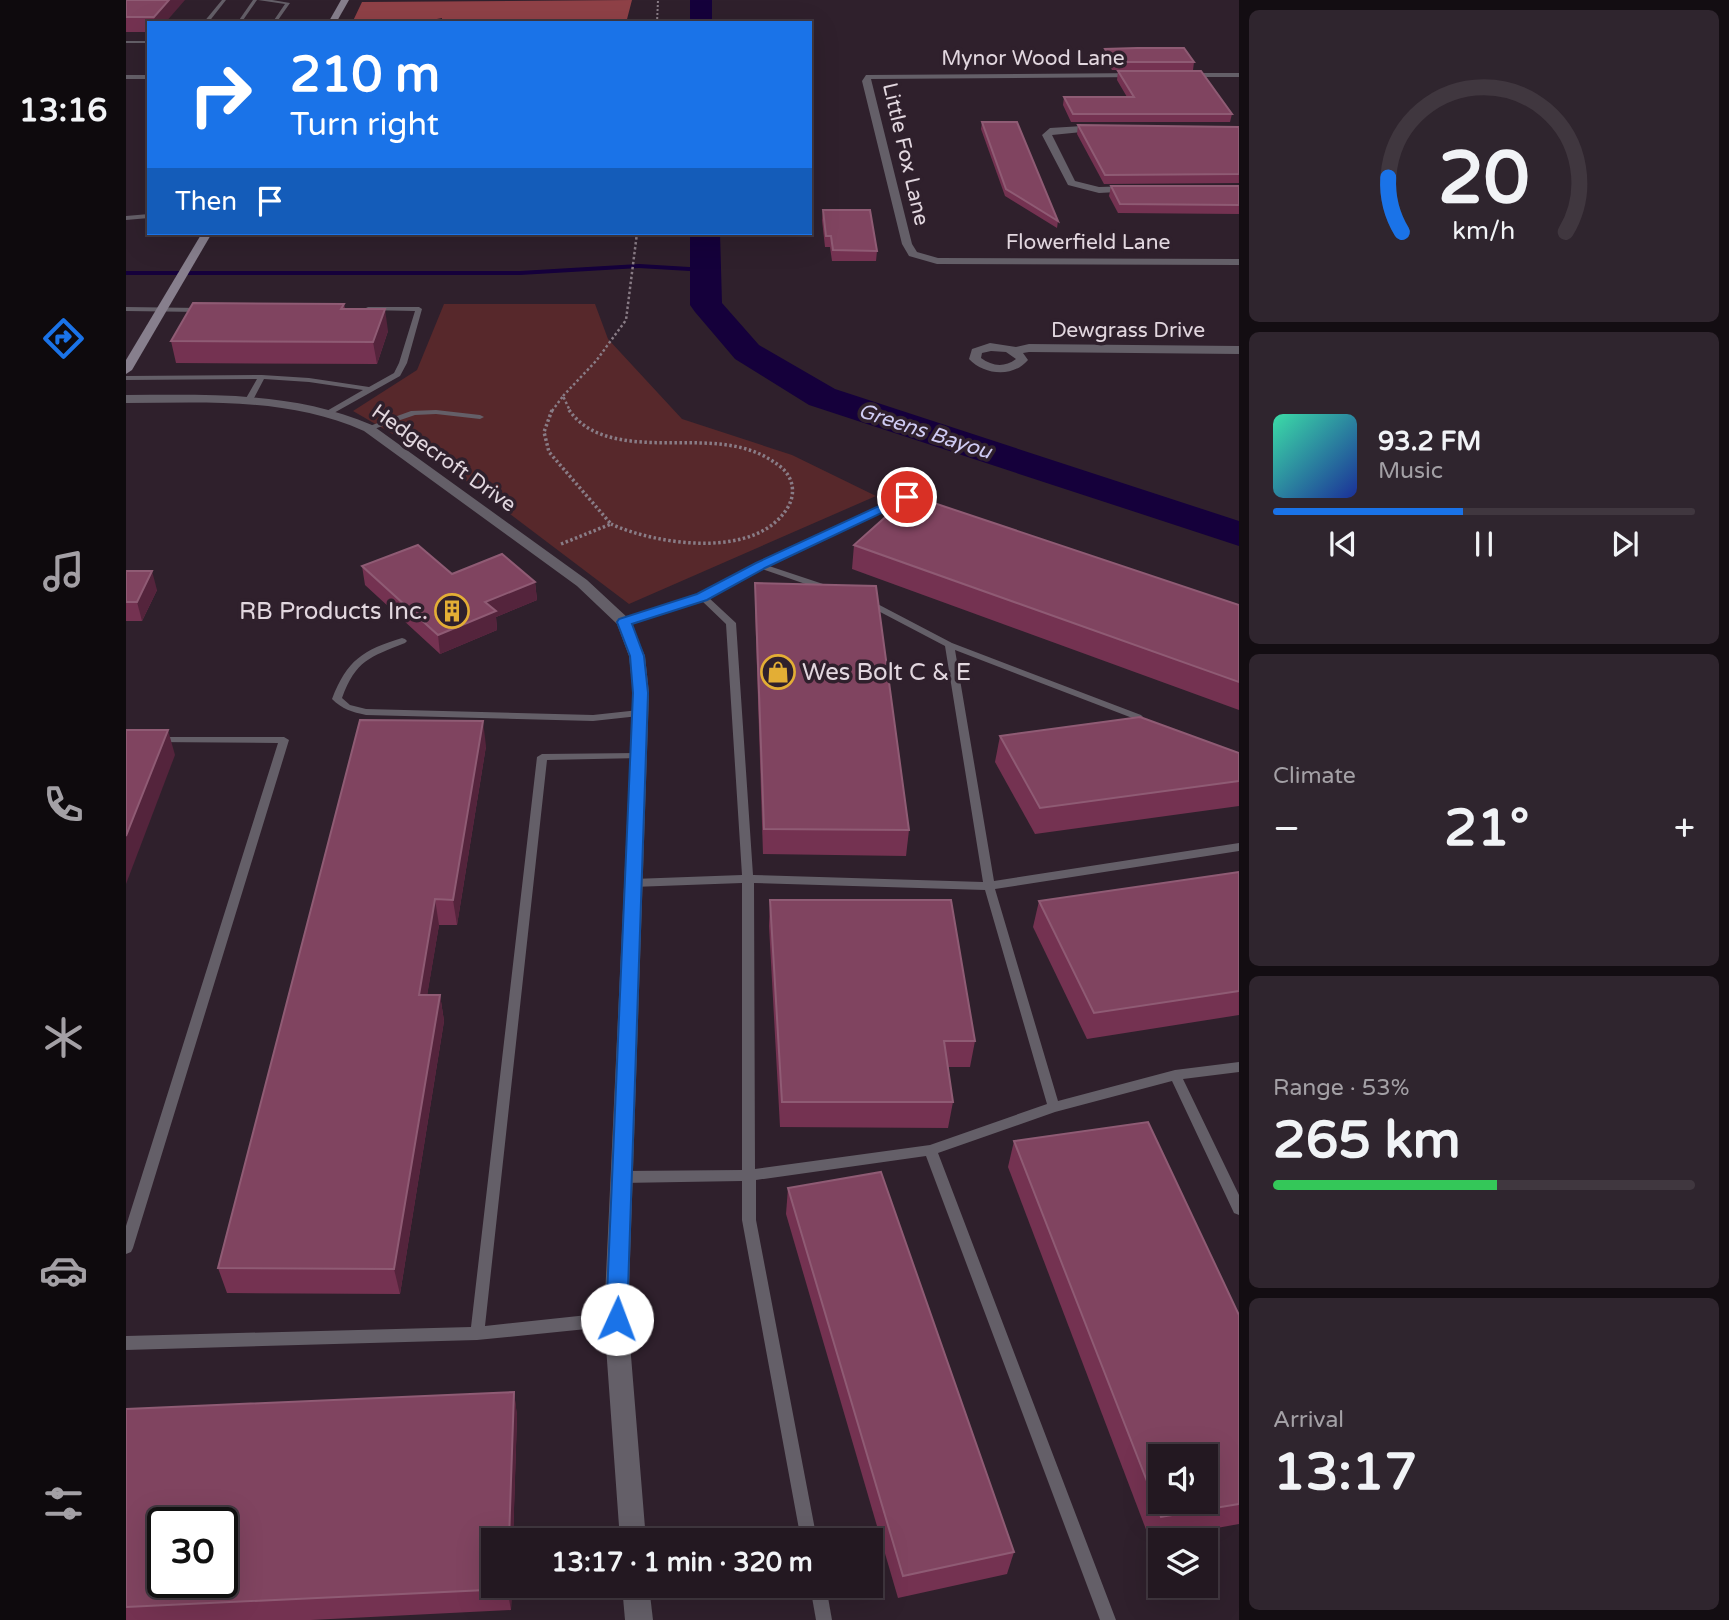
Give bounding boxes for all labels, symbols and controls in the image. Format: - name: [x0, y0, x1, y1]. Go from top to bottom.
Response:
- text: 210 m: [290, 46, 440, 105]
- street label: Mynor Wood Lane: [941, 46, 1125, 71]
- icon: right: [175, 49, 266, 140]
- street label: Little Fox Lane: [877, 80, 934, 228]
- text: 13:16: [19, 92, 107, 130]
- text: Turn right: [290, 106, 439, 144]
- text: 20: [1438, 135, 1530, 223]
- icon: arrive: [251, 182, 289, 220]
- text: Then: [175, 186, 237, 217]
- text: km/h: [1453, 216, 1515, 246]
- street label: Flowerfield Lane: [1006, 230, 1170, 255]
- icon: directions: [39, 314, 88, 363]
- street label: Dewgrass Drive: [1051, 318, 1205, 343]
- water label: Greens Bayou: [855, 398, 996, 465]
- street label: Hedgecroft Drive: [367, 399, 521, 518]
- text: 93.2 FM: [1378, 426, 1481, 457]
- text: Music: [1378, 457, 1443, 485]
- pin: [877, 467, 937, 527]
- icon: arrive: [888, 478, 926, 516]
- icon: previous: [1324, 525, 1362, 563]
- icon: pause: [1465, 525, 1503, 563]
- icon: next: [1606, 525, 1644, 563]
- icon: music: [39, 547, 88, 596]
- building icon: RB Products Inc.: [433, 592, 471, 630]
- place label: RB Products Inc.: [239, 597, 428, 626]
- shop icon: Wes Bolt C & E: [759, 653, 797, 691]
- place label: Wes Bolt C & E: [802, 658, 971, 687]
- text: Climate: [1273, 762, 1356, 790]
- icon: phone: [39, 780, 88, 829]
- text: 21°: [1444, 797, 1529, 860]
- text: −: [1273, 806, 1300, 852]
- text: +: [1674, 806, 1695, 852]
- icon: climate: [39, 1013, 88, 1062]
- text: Range · 53%: [1273, 1074, 1409, 1102]
- text: 265 km: [1273, 1109, 1461, 1172]
- icon: car: [39, 1246, 88, 1295]
- position arrow: [580, 1282, 654, 1356]
- text: Arrival: [1273, 1406, 1344, 1434]
- text: 13:17: [1273, 1441, 1417, 1504]
- map controls: [1148, 1444, 1218, 1598]
- button: sound: [1148, 1444, 1218, 1514]
- icon: filters: [39, 1479, 88, 1528]
- speed limit sign: 30: [147, 1507, 238, 1598]
- button: layers: [1148, 1528, 1218, 1598]
- text: 13:17 · 1 min · 320 m: [551, 1547, 813, 1578]

